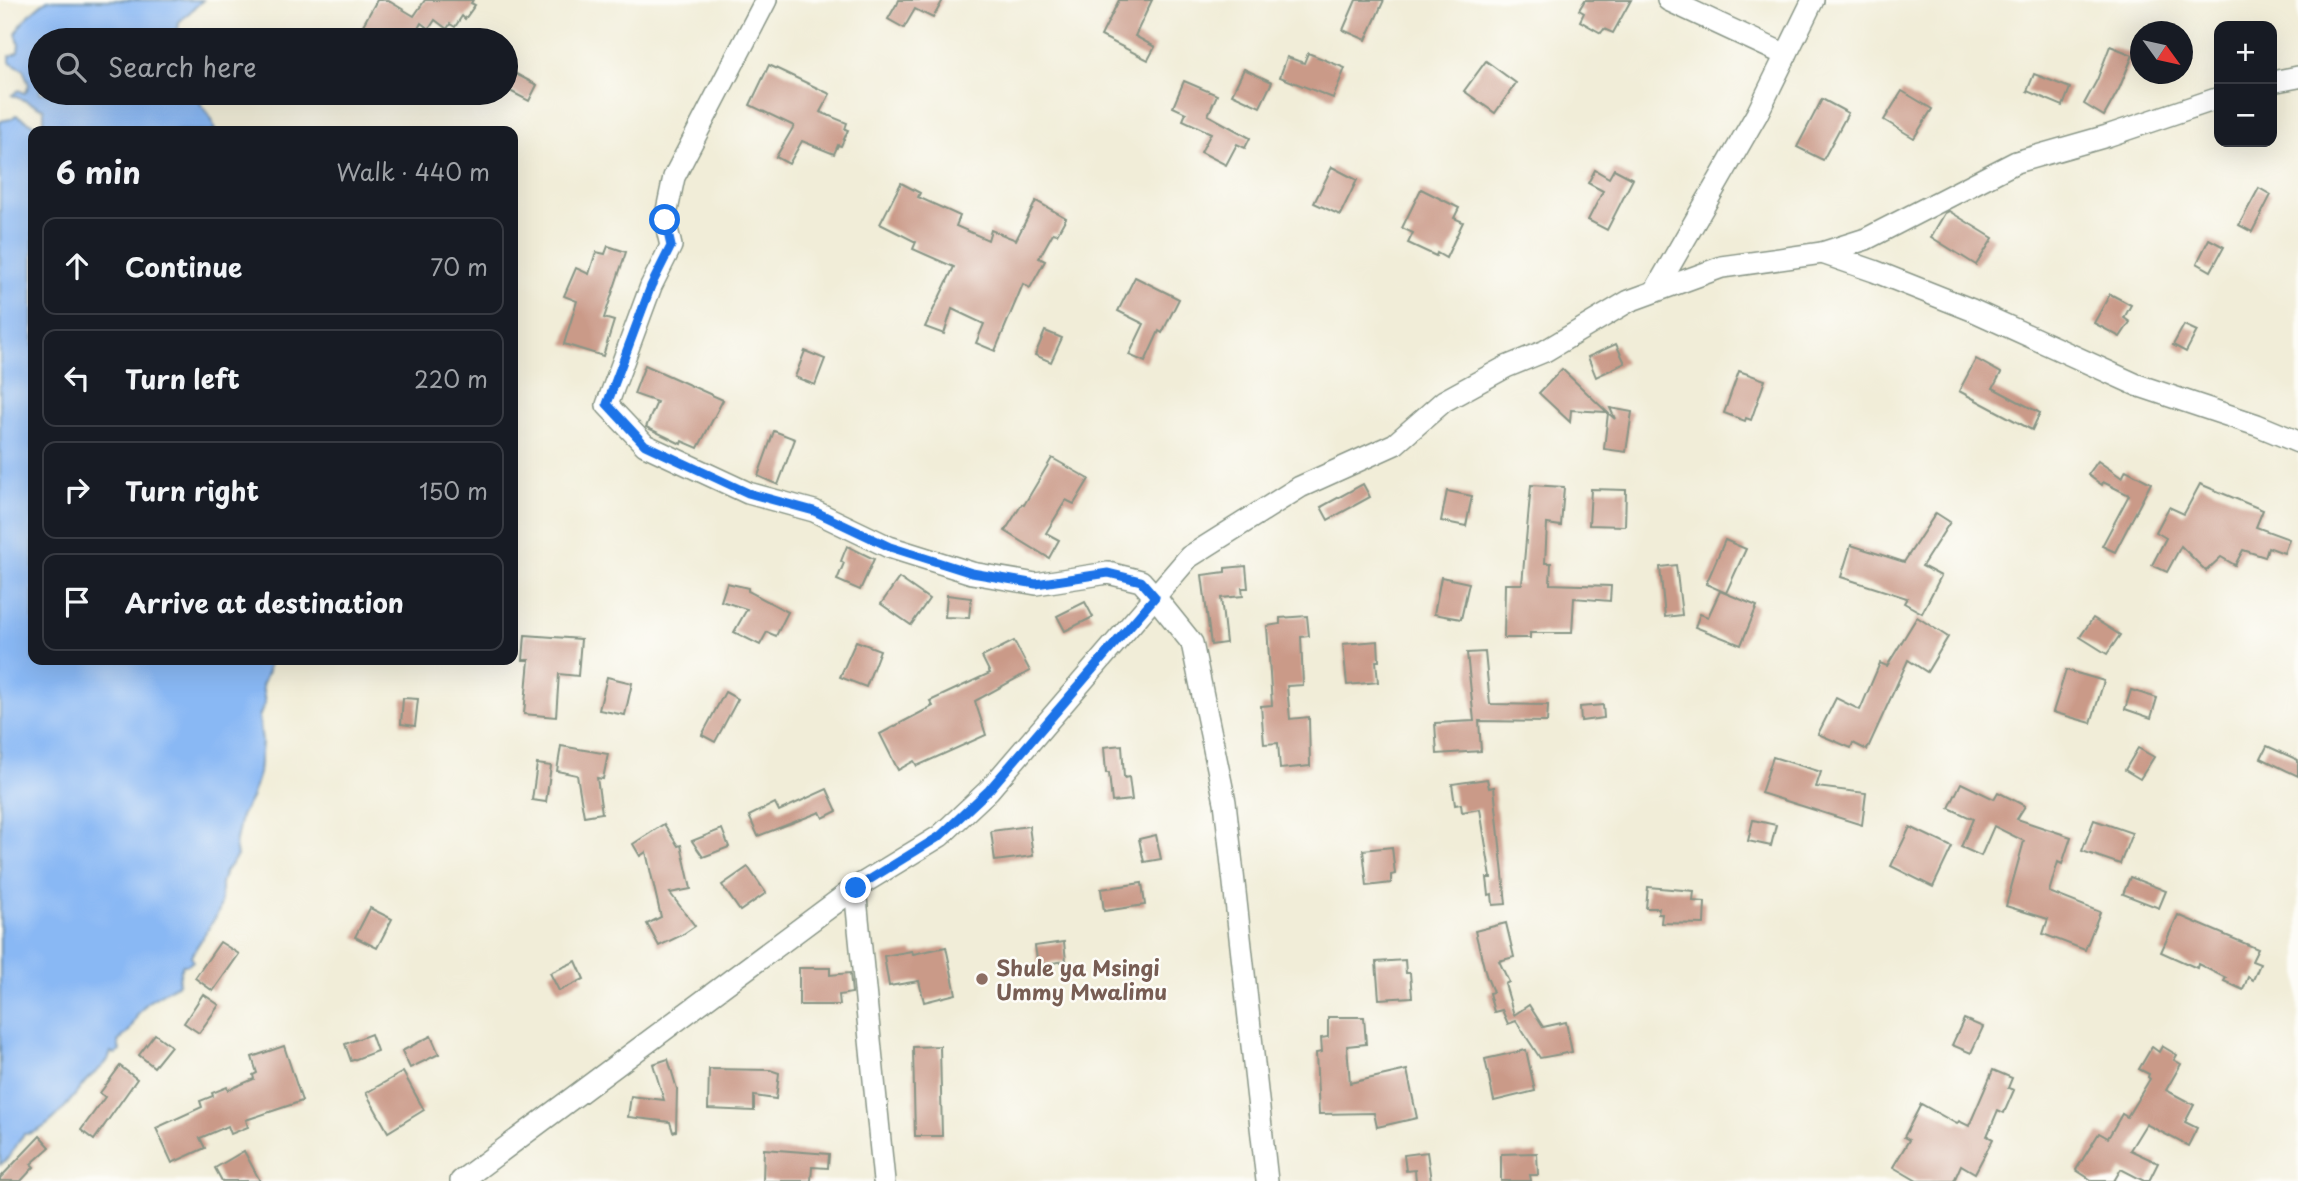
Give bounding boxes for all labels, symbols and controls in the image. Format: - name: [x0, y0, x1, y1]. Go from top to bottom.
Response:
- north arrow: [2130, 21, 2193, 84]
- map controls: [2214, 21, 2277, 147]
- button: +: [2214, 21, 2277, 84]
- search box: [28, 28, 518, 105]
- text: Search here: [108, 47, 257, 86]
- icon: search: [52, 48, 90, 86]
- button: −: [2214, 84, 2277, 147]
- text: 6 min: [56, 149, 141, 194]
- text: Walk · 440 m: [337, 154, 490, 189]
- route start: [649, 204, 680, 235]
- icon: ahead: [58, 247, 96, 285]
- text: Continue: [125, 247, 242, 286]
- text: 70 m: [430, 249, 488, 284]
- icon: left: [58, 359, 96, 397]
- text: Turn left: [125, 359, 240, 398]
- text: 220 m: [414, 361, 488, 396]
- icon: right: [58, 471, 96, 509]
- text: Turn right: [125, 471, 259, 510]
- text: 150 m: [419, 473, 488, 508]
- icon: arrive: [58, 583, 96, 621]
- text: Arrive at destination: [125, 583, 404, 622]
- route end: [840, 872, 871, 903]
- place label: Shule ya Msingi Ummy Mwalimu: [996, 951, 1167, 1007]
- marker: Shule ya Msingi Ummy Mwalimu: [974, 971, 990, 987]

